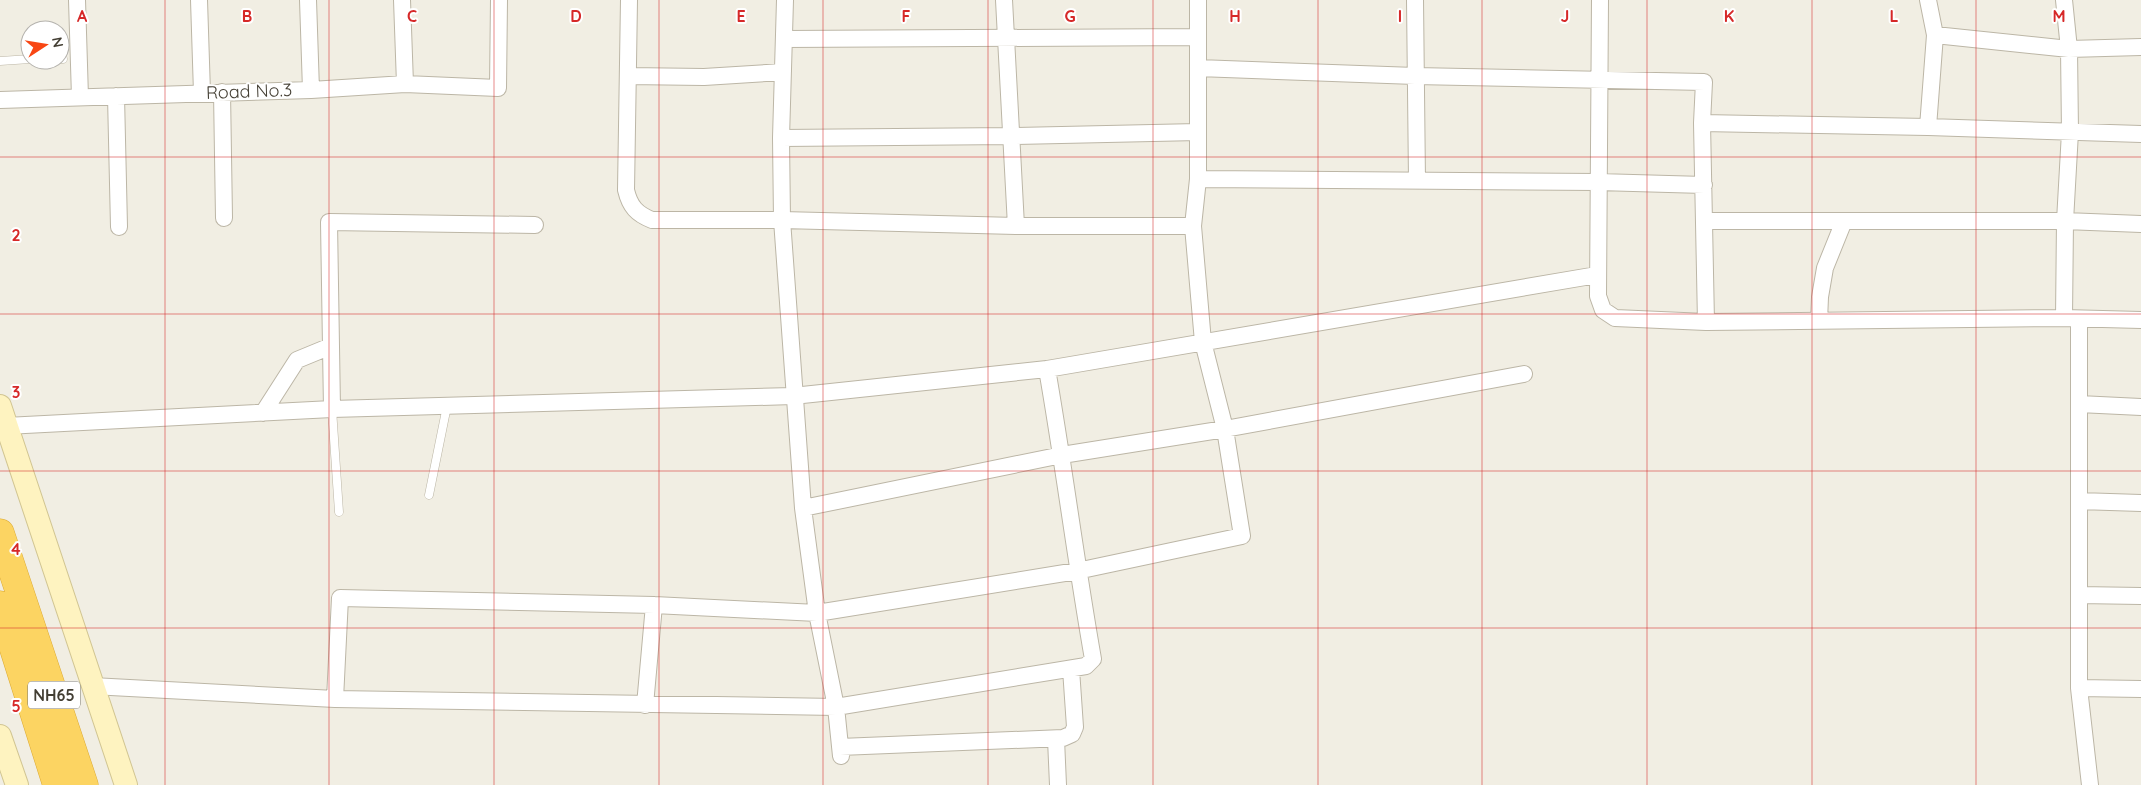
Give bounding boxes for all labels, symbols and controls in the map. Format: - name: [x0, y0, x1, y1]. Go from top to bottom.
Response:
- text: A: [77, 6, 88, 26]
- text: B: [242, 6, 252, 26]
- text: C: [407, 6, 417, 26]
- text: D: [570, 6, 582, 26]
- text: E: [736, 6, 746, 26]
- text: F: [902, 6, 911, 26]
- text: G: [1064, 6, 1076, 26]
- text: H: [1229, 6, 1241, 26]
- text: I: [1398, 6, 1402, 26]
- text: J: [1561, 6, 1569, 26]
- text: K: [1724, 6, 1734, 26]
- text: L: [1890, 6, 1899, 26]
- text: M: [2052, 6, 2066, 26]
- north arrow: [20, 20, 70, 70]
- text: N: [48, 35, 68, 49]
- street label: Road No.3: [205, 78, 293, 104]
- text: 2: [11, 225, 21, 245]
- text: 3: [12, 382, 20, 402]
- text: 4: [11, 539, 21, 559]
- road number: NH65: [28, 682, 80, 708]
- text: 5: [11, 696, 21, 716]

